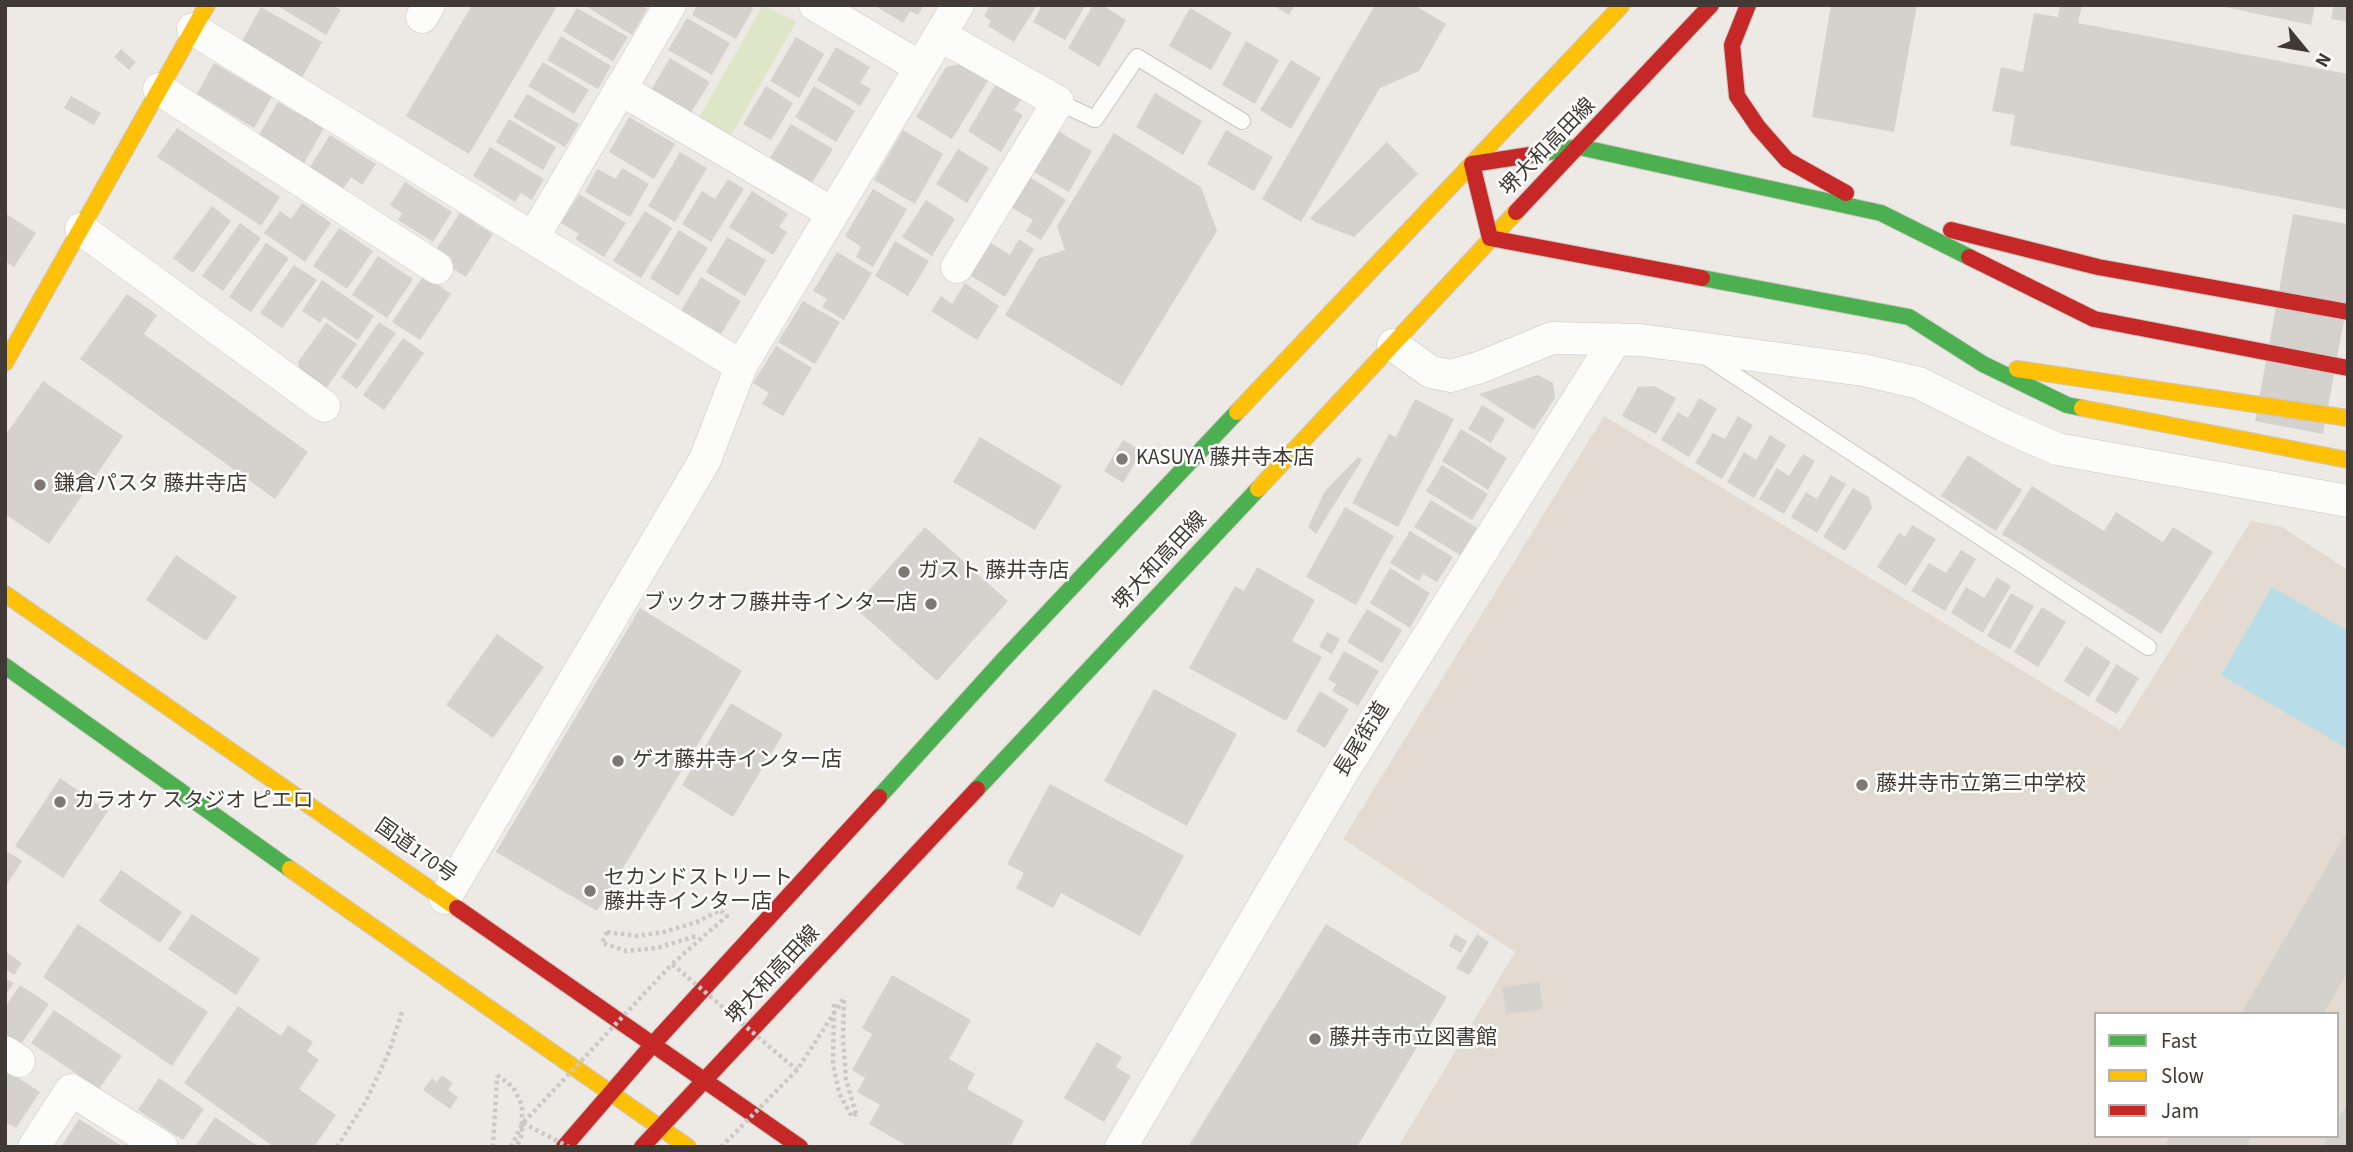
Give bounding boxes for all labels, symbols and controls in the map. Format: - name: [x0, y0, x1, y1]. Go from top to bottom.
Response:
- north arrow: [2269, 14, 2339, 84]
- text: N: [2308, 48, 2337, 72]
- street label: 堺大和高田線: [1496, 94, 1602, 202]
- place label: KASUYA 藤井寺本店: [1136, 446, 1314, 472]
- marker: KASUYA 藤井寺本店: [1114, 451, 1130, 467]
- place label: 鎌倉パスタ 藤井寺店: [54, 472, 247, 498]
- marker: 鎌倉パスタ 藤井寺店: [32, 477, 48, 493]
- street label: 堺大和高田線: [1109, 507, 1213, 617]
- place label: ガスト 藤井寺店: [918, 559, 1069, 585]
- marker: ガスト 藤井寺店: [896, 564, 912, 580]
- place label: ブックオフ藤井寺インター店: [644, 591, 917, 617]
- marker: ブックオフ藤井寺インター店: [923, 596, 939, 612]
- street label: 長尾街道: [1330, 698, 1396, 782]
- place label: ゲオ藤井寺インター店: [632, 748, 842, 774]
- marker: ゲオ藤井寺インター店: [610, 753, 626, 769]
- place label: 藤井寺市立第三中学校: [1876, 772, 2086, 798]
- marker: 藤井寺市立第三中学校: [1854, 777, 1870, 793]
- place label: カラオケ スタジオ ピエロ: [74, 789, 313, 815]
- marker: カラオケ スタジオ ピエロ: [52, 794, 68, 810]
- street label: 国道170号: [369, 815, 461, 889]
- place label: セカンドストリート 藤井寺インター店: [604, 866, 793, 916]
- marker: セカンドストリート 藤井寺インター店: [582, 883, 598, 899]
- street label: 堺大和高田線: [722, 921, 826, 1031]
- legend: [2094, 1012, 2339, 1138]
- place label: 藤井寺市立図書館: [1329, 1026, 1497, 1052]
- text: Fast: [2161, 1026, 2197, 1056]
- marker: 藤井寺市立図書館: [1307, 1031, 1323, 1047]
- text: Slow: [2161, 1061, 2204, 1091]
- text: Jam: [2161, 1096, 2199, 1126]

